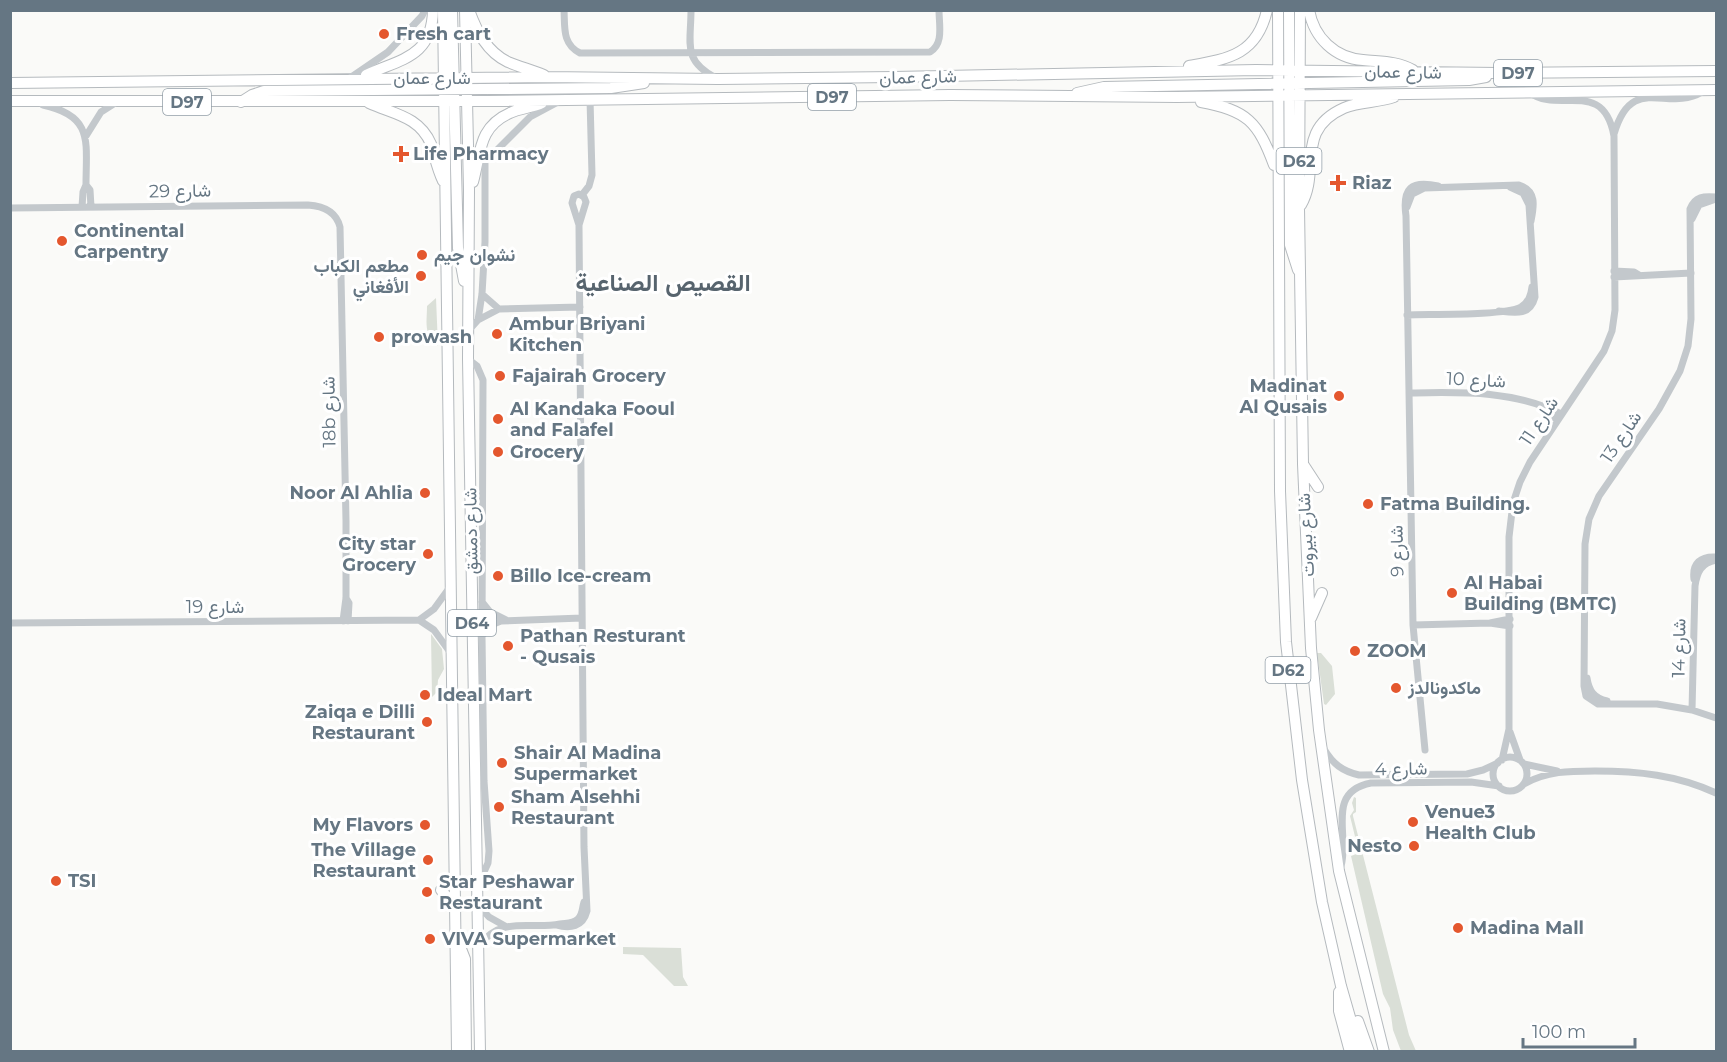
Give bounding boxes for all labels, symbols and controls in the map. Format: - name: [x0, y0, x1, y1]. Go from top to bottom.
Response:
- place label: Fresh cart: [396, 23, 491, 45]
- marker: Fresh cart: [377, 27, 391, 41]
- street label: شارع عمان: [1364, 60, 1442, 85]
- road number: D97: [1494, 60, 1542, 86]
- street label: شارع عمان: [879, 65, 957, 90]
- street label: شارع عمان: [393, 67, 471, 90]
- road number: D97: [808, 84, 856, 110]
- road number: D97: [163, 89, 211, 115]
- place label: Life Pharmacy: [413, 143, 549, 165]
- marker: Life Pharmacy: [394, 147, 408, 161]
- road number: D62: [1276, 148, 1322, 174]
- place label: Riaz: [1352, 172, 1392, 194]
- marker: Riaz: [1329, 174, 1347, 192]
- street label: شارع 29: [149, 179, 211, 204]
- place label: Continental Carpentry: [74, 220, 185, 263]
- marker: Continental Carpentry: [55, 234, 69, 248]
- place label: نشوان جيم: [434, 244, 515, 267]
- marker: نشوان جيم: [415, 248, 429, 262]
- place label: مطعم الكباب الأفغاني: [314, 255, 409, 302]
- district label: القصيص الصناعية: [575, 268, 751, 297]
- marker: مطعم الكباب الأفغاني: [414, 269, 428, 283]
- place label: Ambur Briyani Kitchen: [508, 313, 646, 356]
- place label: prowash: [391, 326, 472, 348]
- marker: Ambur Briyani Kitchen: [490, 327, 504, 341]
- marker: prowash: [372, 330, 386, 344]
- place label: Fajairah Grocery: [512, 365, 666, 387]
- street label: شارع 10: [1446, 367, 1506, 394]
- marker: Fajairah Grocery: [493, 369, 507, 383]
- place label: Madinat Al Qusais: [1239, 375, 1327, 418]
- street label: 18b شارع: [317, 376, 342, 448]
- marker: Madinat Al Qusais: [1332, 389, 1346, 403]
- street label: شارع 11: [1515, 392, 1564, 450]
- place label: Al Kandaka Fooul and Falafel: [509, 398, 675, 441]
- street label: شارع 13: [1596, 407, 1647, 468]
- marker: Al Kandaka Fooul and Falafel: [491, 412, 505, 426]
- place label: Grocery: [510, 441, 584, 463]
- marker: Grocery: [491, 445, 505, 459]
- place label: Noor Al Ahlia: [290, 482, 413, 504]
- marker: Noor Al Ahlia: [418, 486, 432, 500]
- street label: شارع دمشق: [459, 487, 484, 575]
- street label: شارع بيروت: [1293, 493, 1320, 577]
- place label: Fatma Building.: [1380, 493, 1530, 515]
- marker: Fatma Building.: [1361, 497, 1375, 511]
- street label: شارع 9: [1386, 525, 1409, 577]
- place label: City star Grocery: [338, 533, 416, 576]
- marker: City star Grocery: [421, 547, 435, 561]
- place label: Billo Ice-cream: [510, 565, 651, 587]
- marker: Billo Ice-cream: [491, 569, 505, 583]
- place label: Al Habai Building (BMTC): [1463, 572, 1617, 615]
- marker: Al Habai Building (BMTC): [1445, 586, 1459, 600]
- street label: شارع 19: [186, 596, 244, 619]
- road number: D64: [448, 610, 496, 636]
- street label: شارع 14: [1667, 618, 1692, 678]
- place label: Pathan Resturant - Qusais: [520, 625, 686, 668]
- marker: Pathan Resturant - Qusais: [501, 639, 515, 653]
- place label: ZOOM: [1367, 640, 1427, 662]
- marker: ZOOM: [1348, 644, 1362, 658]
- road number: D62: [1266, 657, 1310, 683]
- place label: ماكدونالدز: [1407, 677, 1481, 699]
- marker: ماكدونالدز: [1389, 681, 1403, 695]
- place label: Ideal Mart: [437, 684, 532, 706]
- marker: Ideal Mart: [418, 688, 432, 702]
- place label: Zaiqa e Dilli Restaurant: [305, 701, 415, 744]
- marker: Zaiqa e Dilli Restaurant: [420, 715, 434, 729]
- place label: Shair Al Madina Supermarket: [514, 742, 661, 785]
- marker: Shair Al Madina Supermarket: [495, 756, 509, 770]
- street label: شارع 4: [1374, 758, 1428, 781]
- place label: Sham Alsehhi Restaurant: [511, 786, 640, 829]
- marker: Sham Alsehhi Restaurant: [492, 800, 506, 814]
- place label: Venue3 Health Club: [1424, 801, 1536, 844]
- place label: My Flavors: [313, 814, 413, 836]
- marker: Venue3 Health Club: [1406, 815, 1420, 829]
- marker: My Flavors: [418, 818, 432, 832]
- place label: Nesto: [1347, 835, 1402, 857]
- place label: The Village Restaurant: [311, 839, 416, 882]
- marker: Nesto: [1407, 839, 1421, 853]
- marker: The Village Restaurant: [421, 853, 435, 867]
- place label: TSI: [68, 870, 96, 892]
- place label: Star Peshawar Restaurant: [439, 871, 575, 914]
- marker: TSI: [49, 874, 63, 888]
- marker: Star Peshawar Restaurant: [420, 885, 434, 899]
- place label: Madina Mall: [1470, 917, 1584, 939]
- marker: Madina Mall: [1451, 921, 1465, 935]
- place label: VIVA Supermarket: [441, 928, 616, 950]
- marker: VIVA Supermarket: [423, 932, 437, 946]
- scale bar: [1523, 1011, 1636, 1049]
- text: 100 m: [1532, 1021, 1586, 1043]

